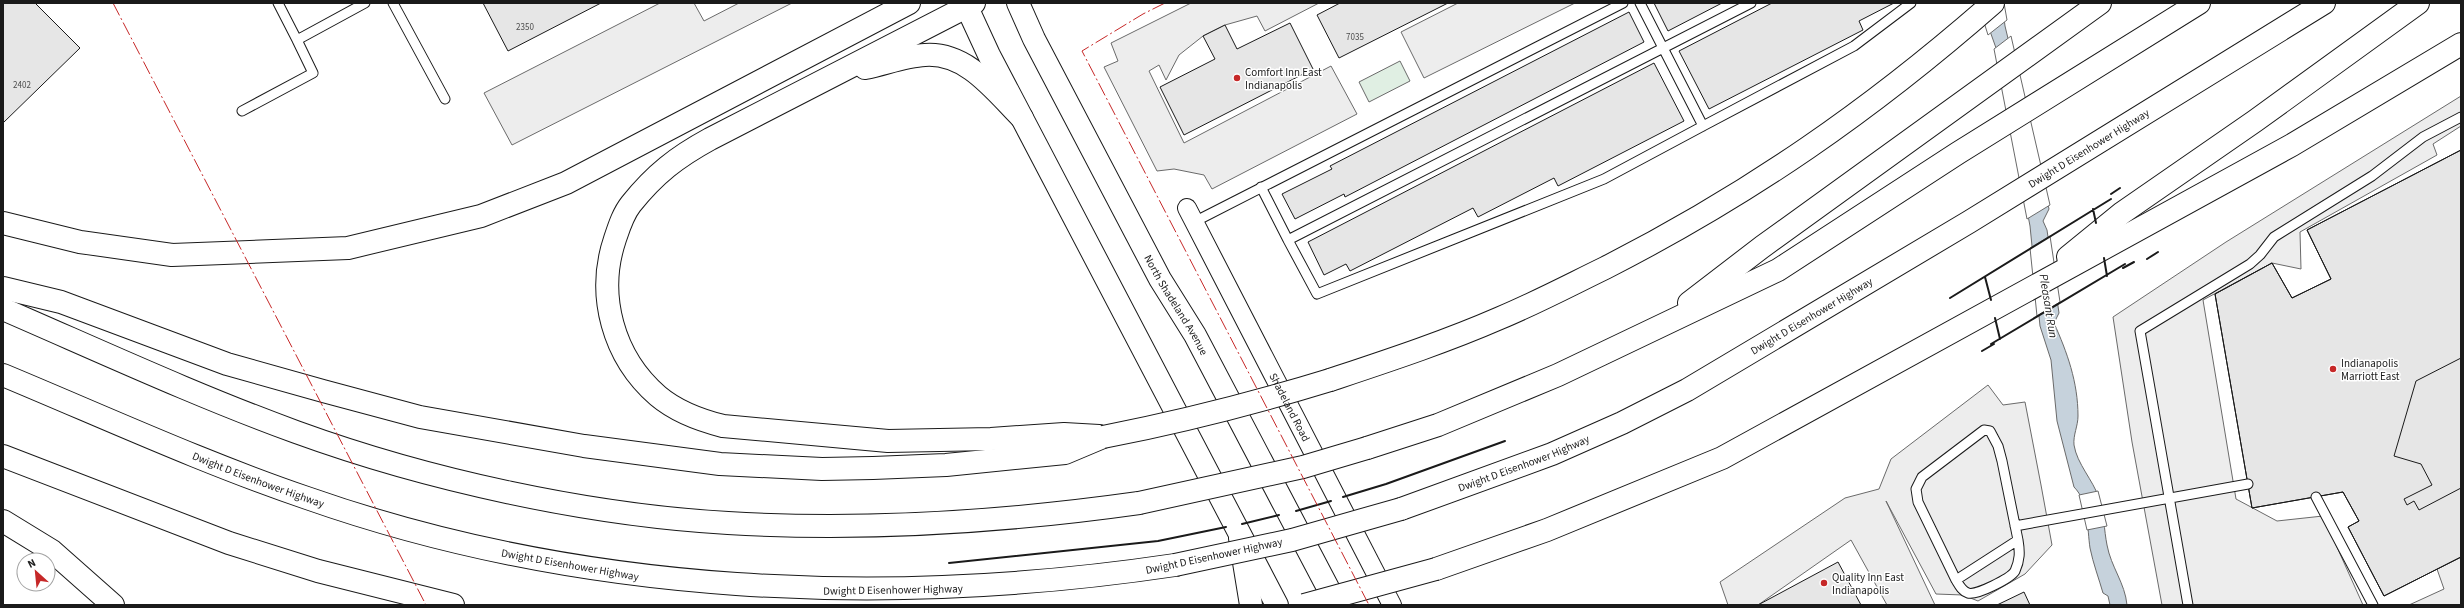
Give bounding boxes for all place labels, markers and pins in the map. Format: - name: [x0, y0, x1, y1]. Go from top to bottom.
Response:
- place label: Comfort Inn East Indianapolis: [1245, 65, 1322, 93]
- marker: Comfort Inn East Indianapolis: [1232, 73, 1242, 83]
- place label: Indianapolis Marriott East: [2341, 356, 2400, 384]
- marker: Indianapolis Marriott East: [2328, 364, 2338, 374]
- place label: Quality Inn East Indianapolis: [1832, 570, 1904, 598]
- marker: Quality Inn East Indianapolis: [1819, 578, 1829, 588]

